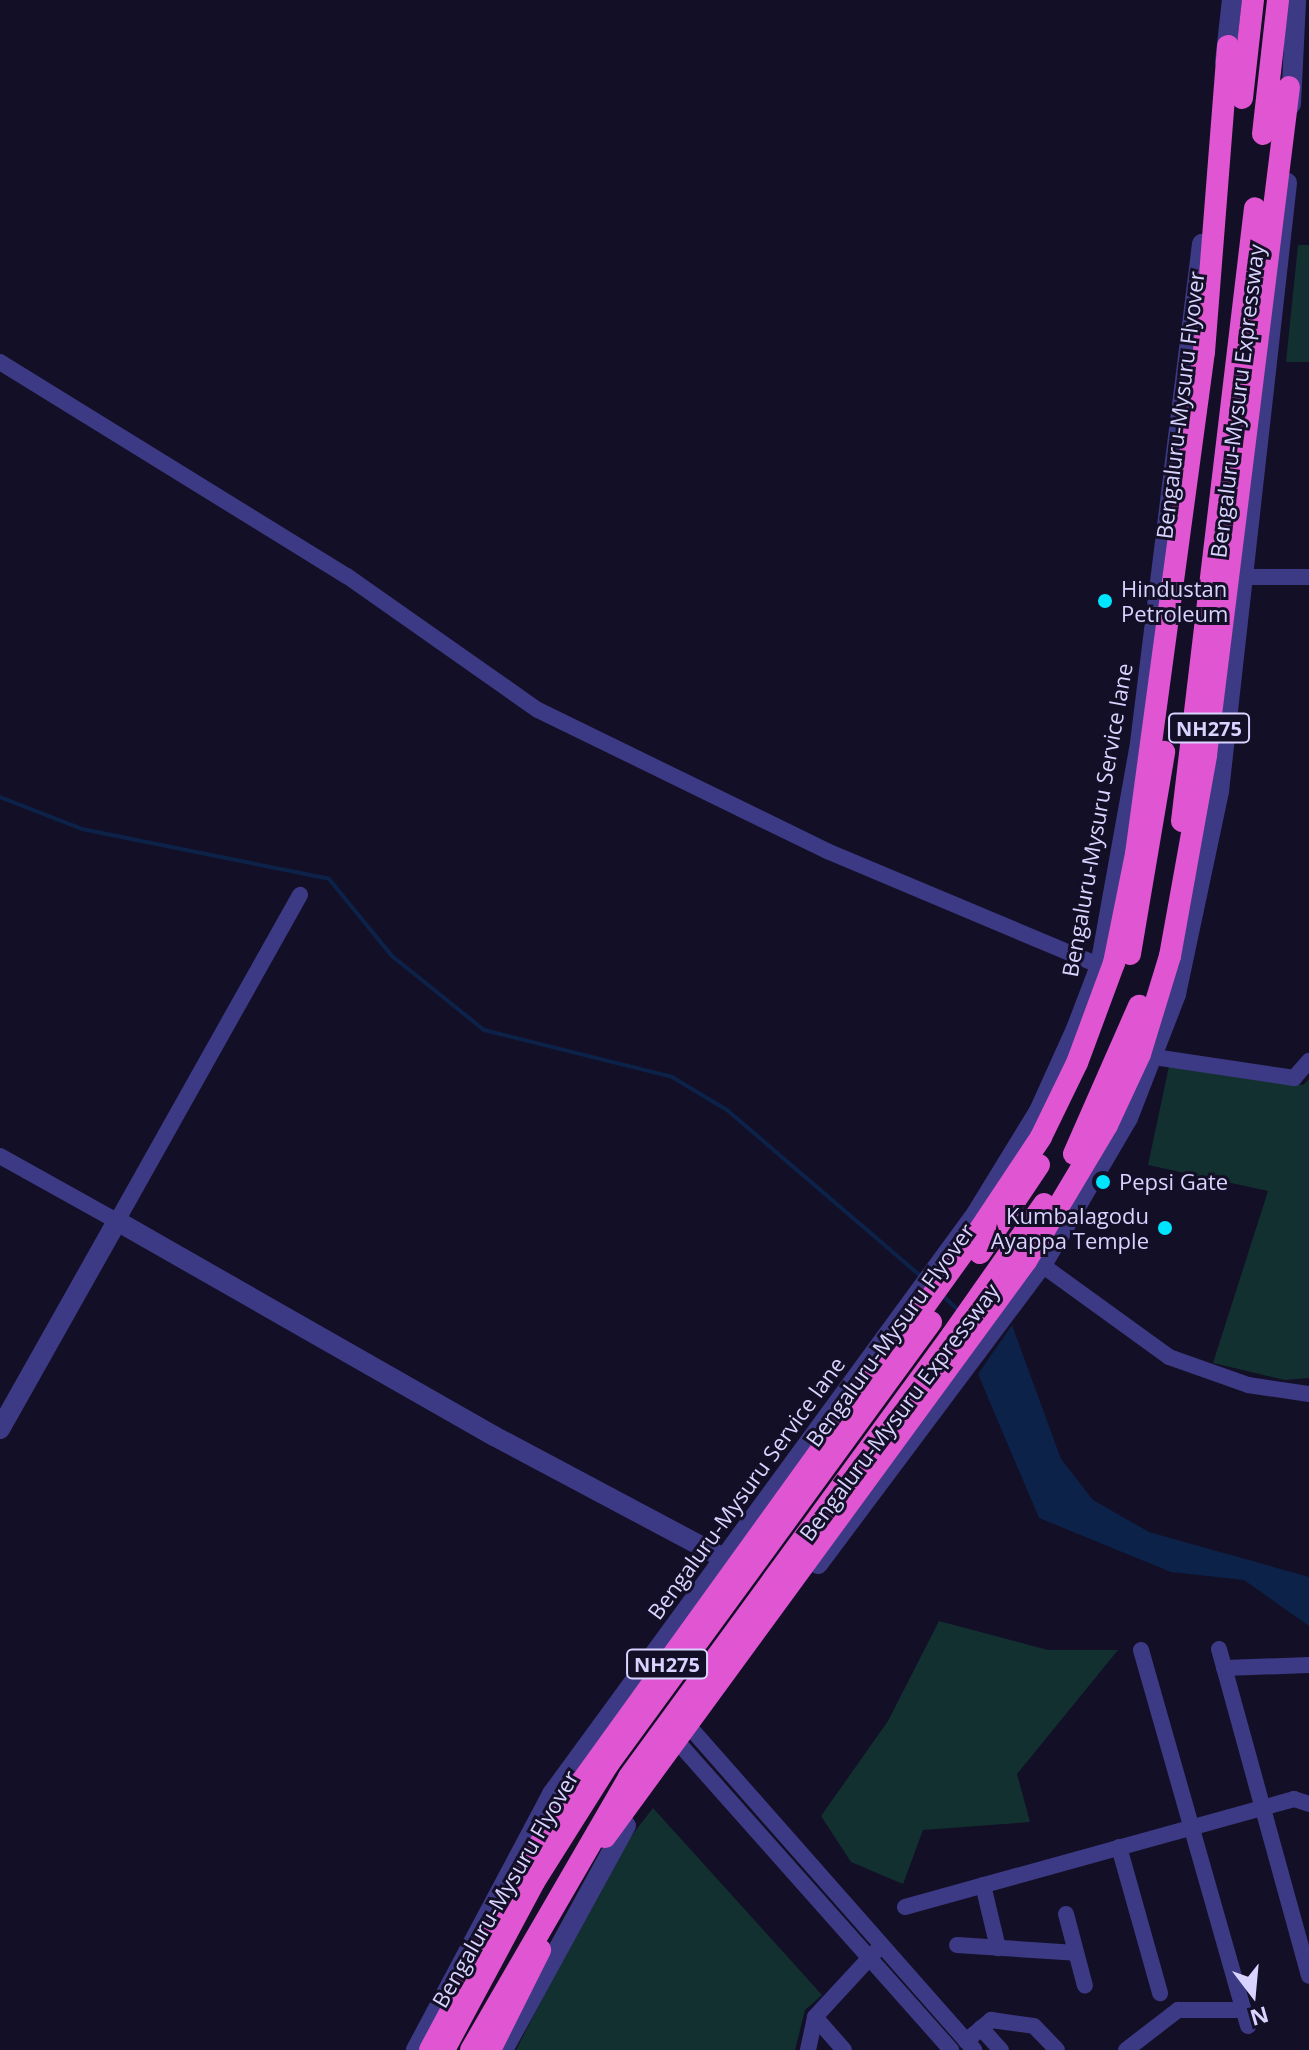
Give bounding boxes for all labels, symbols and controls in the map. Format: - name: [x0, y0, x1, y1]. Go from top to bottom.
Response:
- street label: Bengaluru-Mysuru Expressway: [1205, 243, 1269, 559]
- street label: Bengaluru-Mysuru Flyover: [1150, 270, 1210, 540]
- place label: Hindustan Petroleum: [1121, 575, 1228, 626]
- marker: Hindustan Petroleum: [1096, 592, 1114, 610]
- street label: Bengaluru-Mysuru Service lane: [1056, 661, 1138, 979]
- road number: NH275: [1167, 712, 1251, 744]
- place label: Pepsi Gate: [1119, 1169, 1228, 1195]
- marker: Pepsi Gate: [1094, 1173, 1112, 1191]
- place label: Kumbalagodu Ayappa Temple: [991, 1202, 1149, 1254]
- street label: Bengaluru-Mysuru Flyover: [800, 1218, 980, 1452]
- marker: Kumbalagodu Ayappa Temple: [1156, 1219, 1174, 1237]
- street label: Bengaluru-Mysuru Expressway: [793, 1278, 1005, 1546]
- street label: Bengaluru-Mysuru Service lane: [642, 1352, 850, 1624]
- road number: NH275: [625, 1648, 709, 1680]
- street label: Bengaluru-Mysuru Flyover: [426, 1766, 584, 2012]
- north arrow: [1213, 1954, 1293, 2034]
- text: N: [1247, 2000, 1272, 2034]

